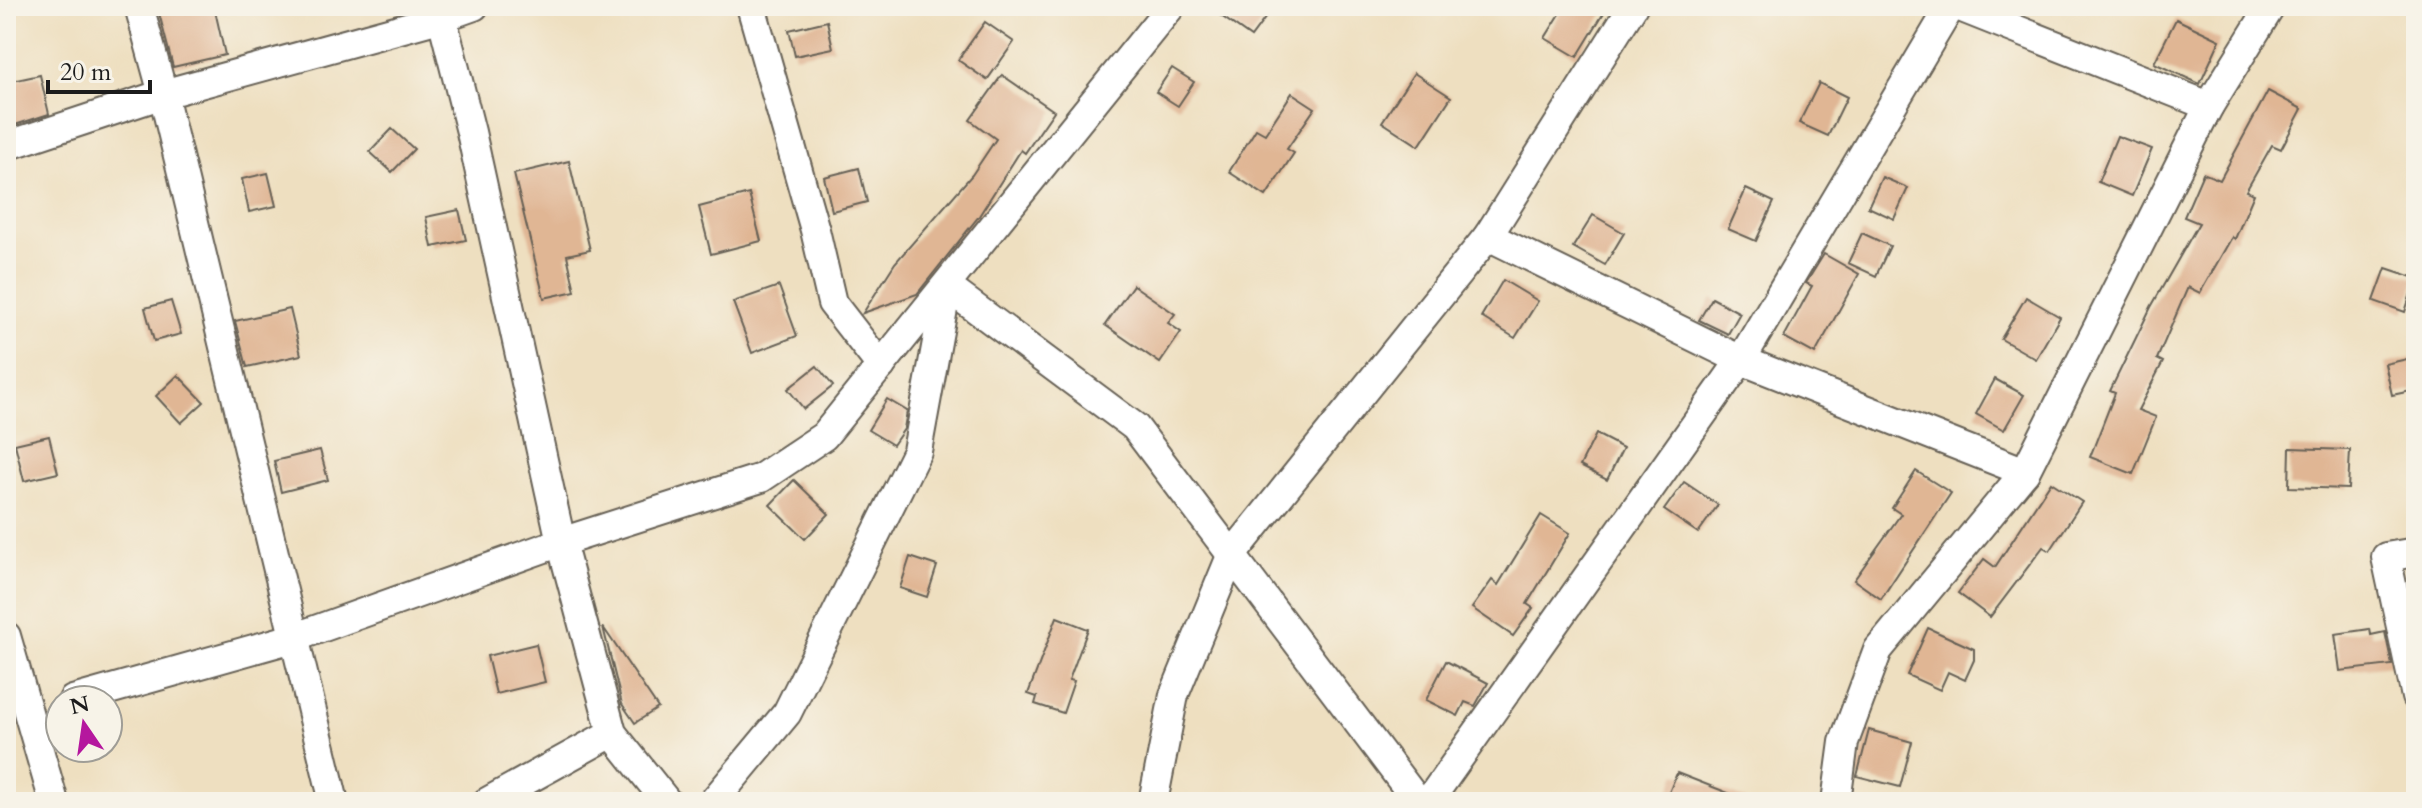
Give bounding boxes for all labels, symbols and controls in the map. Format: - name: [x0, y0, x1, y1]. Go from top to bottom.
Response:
- scale bar: [48, 44, 150, 94]
- text: 20 m: [60, 56, 112, 89]
- north arrow: [44, 684, 124, 764]
- text: N: [67, 689, 92, 722]

